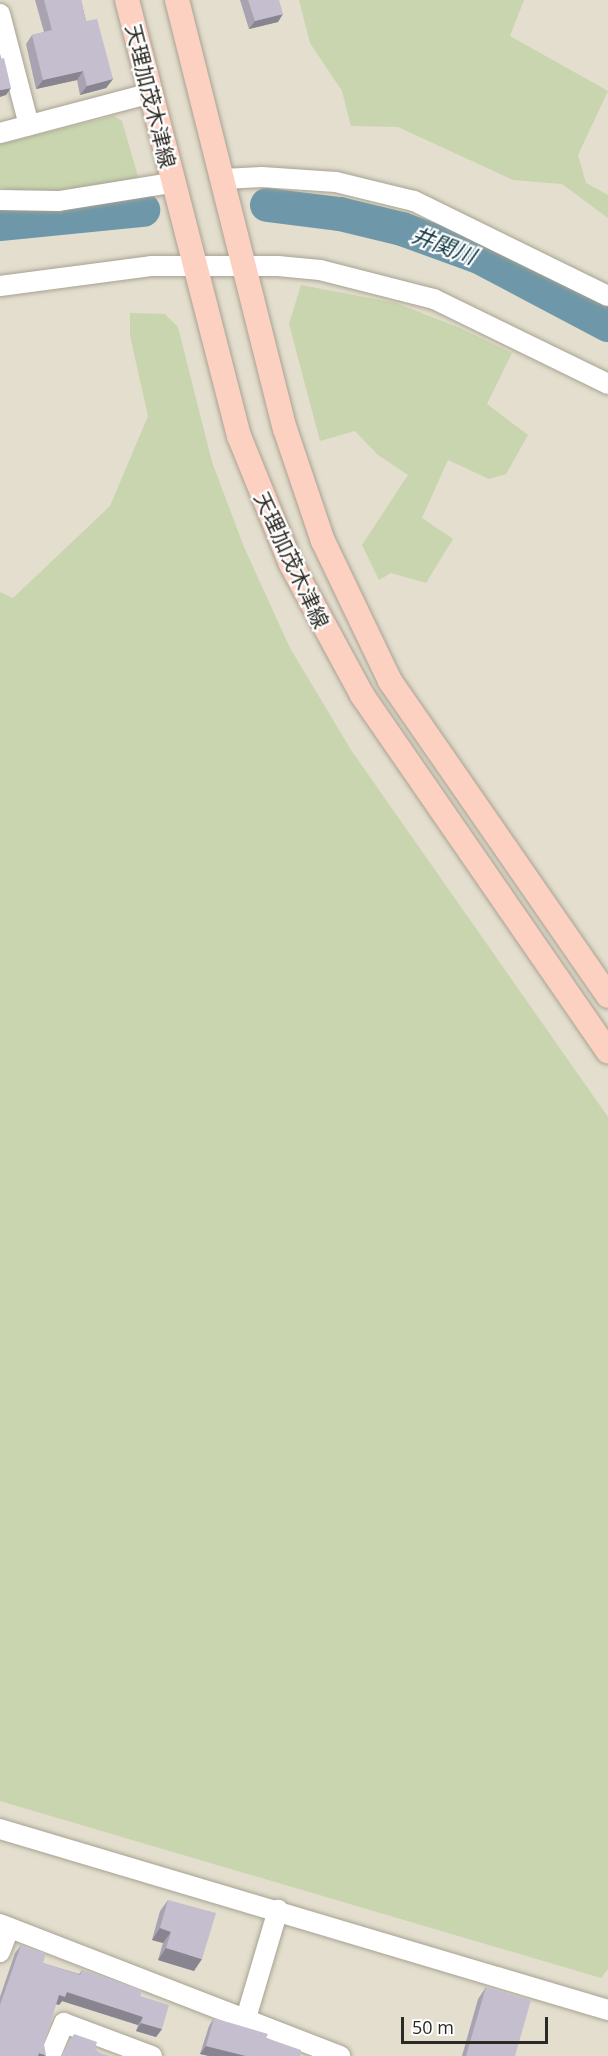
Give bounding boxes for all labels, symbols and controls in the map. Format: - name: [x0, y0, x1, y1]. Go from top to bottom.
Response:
- street label: 天理加茂木津線: [121, 22, 181, 170]
- water label: 井関川: [408, 221, 480, 269]
- street label: 天理加茂木津線: [250, 488, 334, 632]
- scale bar: [404, 2005, 551, 2043]
- text: 50 m: [412, 2015, 454, 2039]

